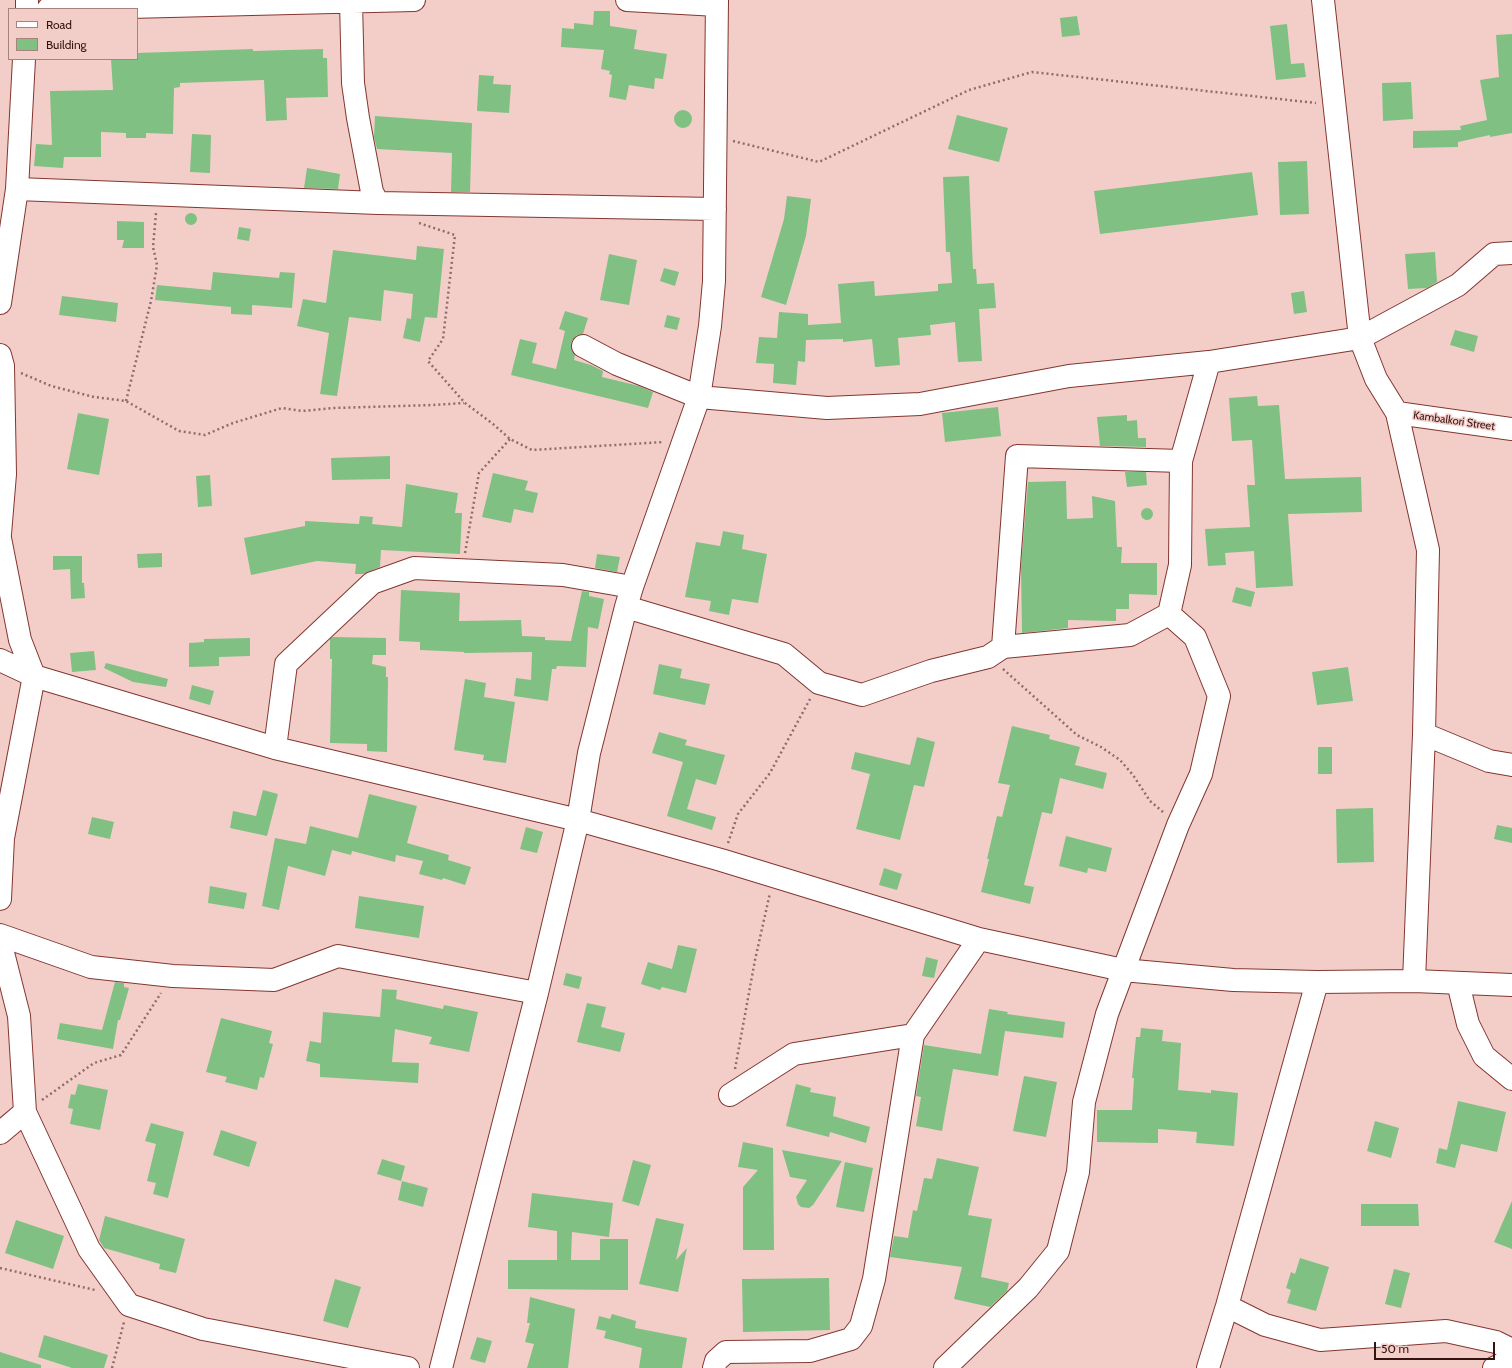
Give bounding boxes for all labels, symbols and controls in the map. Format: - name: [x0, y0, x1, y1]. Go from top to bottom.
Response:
- legend: [8, 8, 138, 60]
- text: Road: [46, 17, 72, 32]
- text: Building: [46, 37, 87, 52]
- street label: Kambalkori Street: [1412, 409, 1496, 433]
- scale bar: [1376, 1334, 1497, 1360]
- text: 50 m: [1381, 1341, 1409, 1356]

